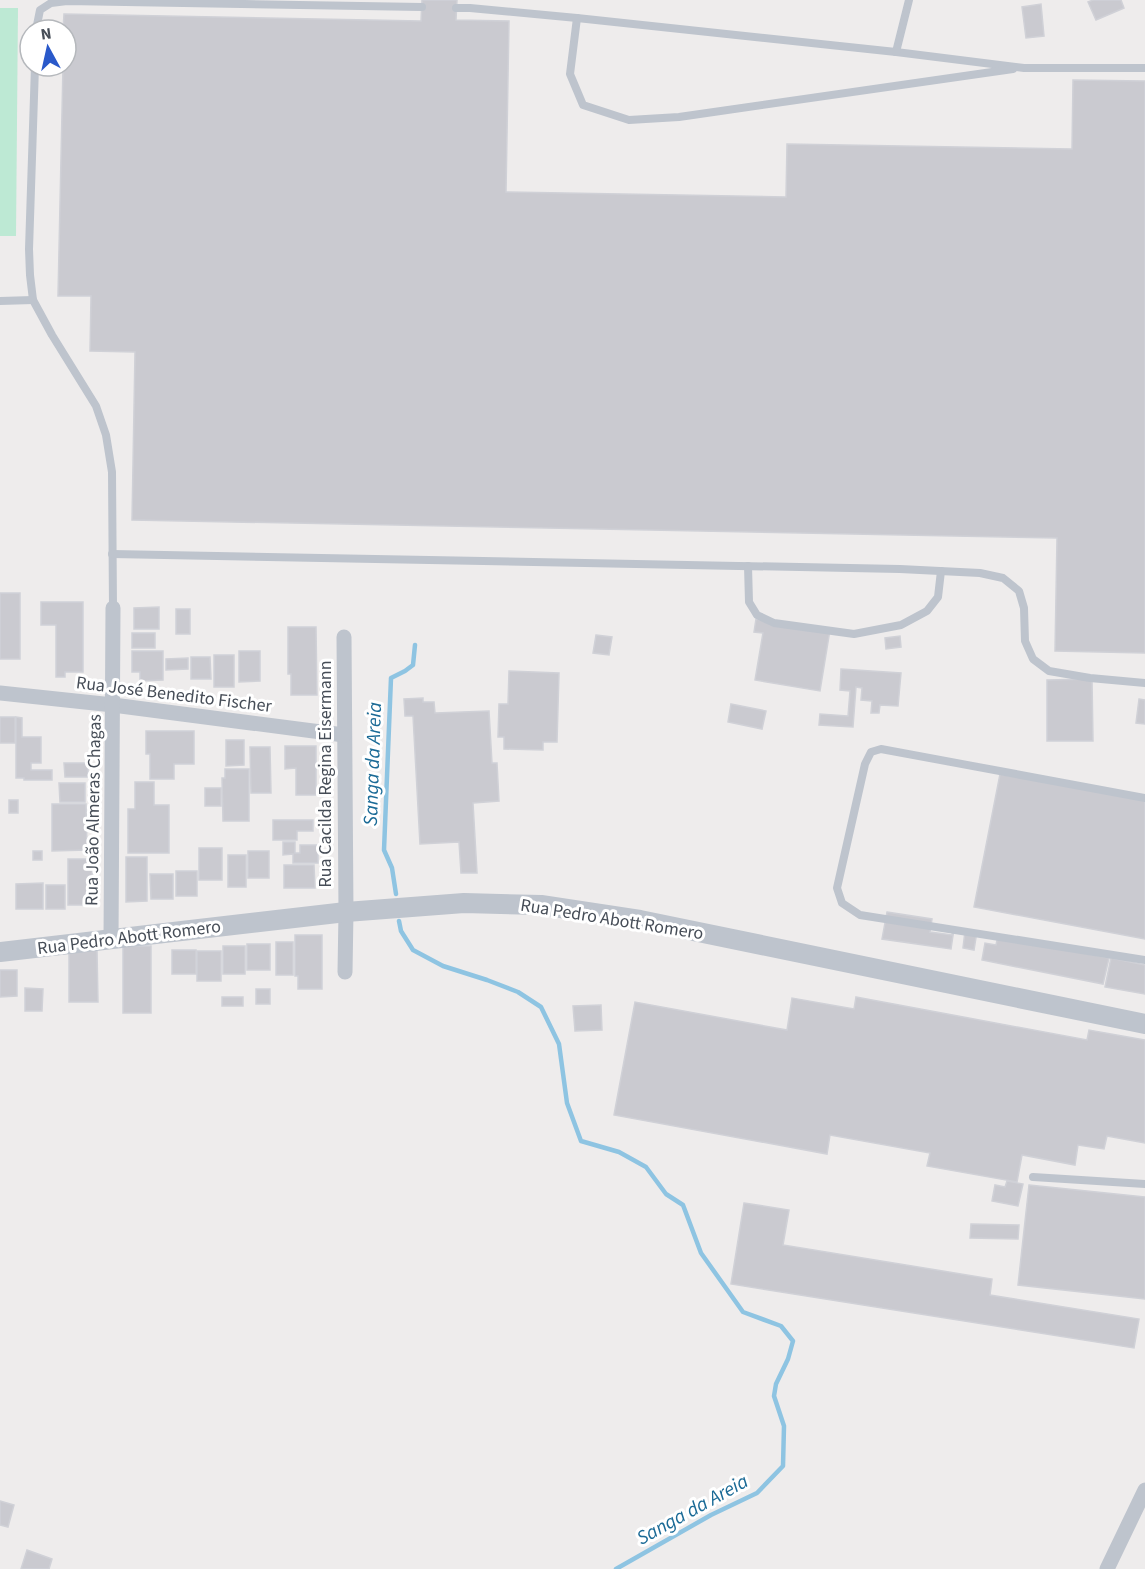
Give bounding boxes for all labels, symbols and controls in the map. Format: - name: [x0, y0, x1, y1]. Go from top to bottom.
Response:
- north arrow: [18, 18, 78, 78]
- text: N: [39, 23, 53, 46]
- street label: Rua Cacilda Regina Eisermann: [313, 660, 338, 888]
- street label: Rua José Benedito Fischer: [75, 670, 274, 719]
- water label: Sanga da Areia: [357, 701, 389, 826]
- street label: Rua João Almeras Chagas: [79, 714, 108, 906]
- street label: Rua Pedro Abott Romero: [519, 893, 705, 946]
- street label: Rua Pedro Abott Romero: [36, 914, 222, 961]
- water label: Sanga da Areia: [631, 1467, 754, 1552]

